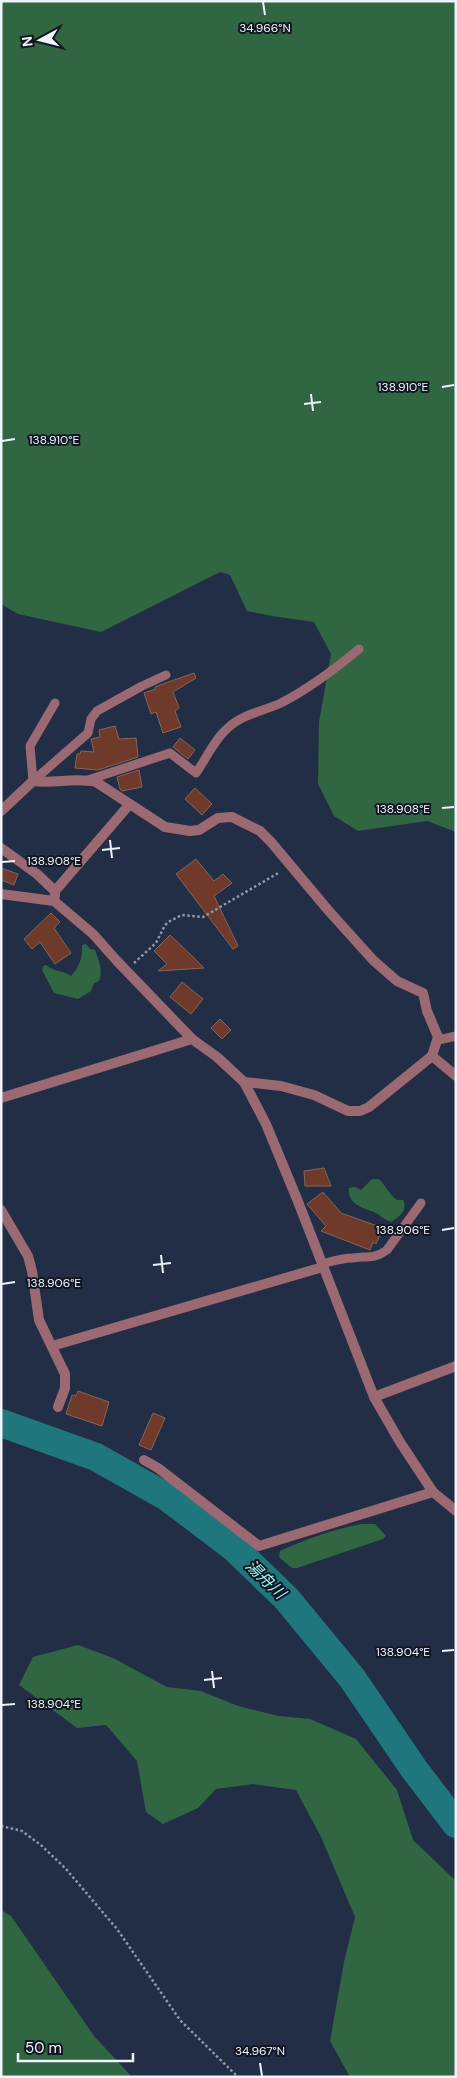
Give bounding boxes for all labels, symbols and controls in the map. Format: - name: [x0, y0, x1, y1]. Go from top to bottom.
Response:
- north arrow: [15, 15, 65, 65]
- text: 34.966°N: [239, 20, 291, 36]
- text: N: [18, 35, 37, 48]
- text: 138.910°E: [378, 379, 428, 395]
- text: 138.910°E: [29, 432, 79, 448]
- text: 138.908°E: [376, 801, 430, 817]
- text: 138.908°E: [27, 853, 81, 869]
- text: 138.906°E: [376, 1222, 430, 1238]
- text: 138.906°E: [27, 1275, 81, 1291]
- water label: 湯舟川: [241, 1555, 292, 1605]
- text: 138.904°E: [376, 1644, 430, 1660]
- text: 138.904°E: [27, 1696, 81, 1712]
- scale bar: [18, 2030, 132, 2062]
- text: 50 m: [25, 2038, 62, 2058]
- text: 34.967°N: [235, 2043, 285, 2059]

